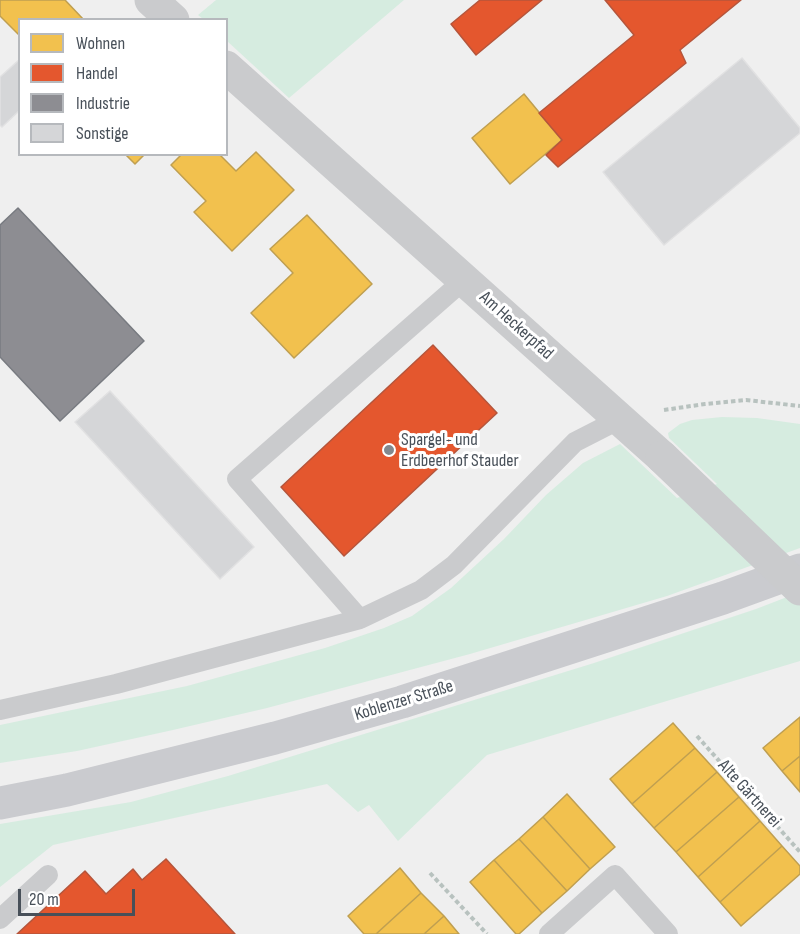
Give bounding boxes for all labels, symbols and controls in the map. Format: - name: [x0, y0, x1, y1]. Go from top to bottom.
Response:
- legend: [18, 18, 228, 156]
- text: Wohnen: [76, 33, 125, 54]
- text: Handel: [76, 63, 118, 84]
- text: Industrie: [76, 93, 130, 114]
- text: Sonstige: [76, 123, 129, 144]
- street label: Am Heckerpfad: [475, 287, 557, 365]
- place label: Spargel- und Erdbeerhof Stauder: [401, 429, 519, 472]
- marker: Spargel- und Erdbeerhof Stauder: [382, 443, 396, 457]
- street label: Koblenzer Straße: [352, 676, 456, 726]
- street label: Alte Gärtnerei: [713, 756, 785, 832]
- scale bar: [21, 877, 138, 915]
- text: 20 m: [29, 889, 59, 910]

